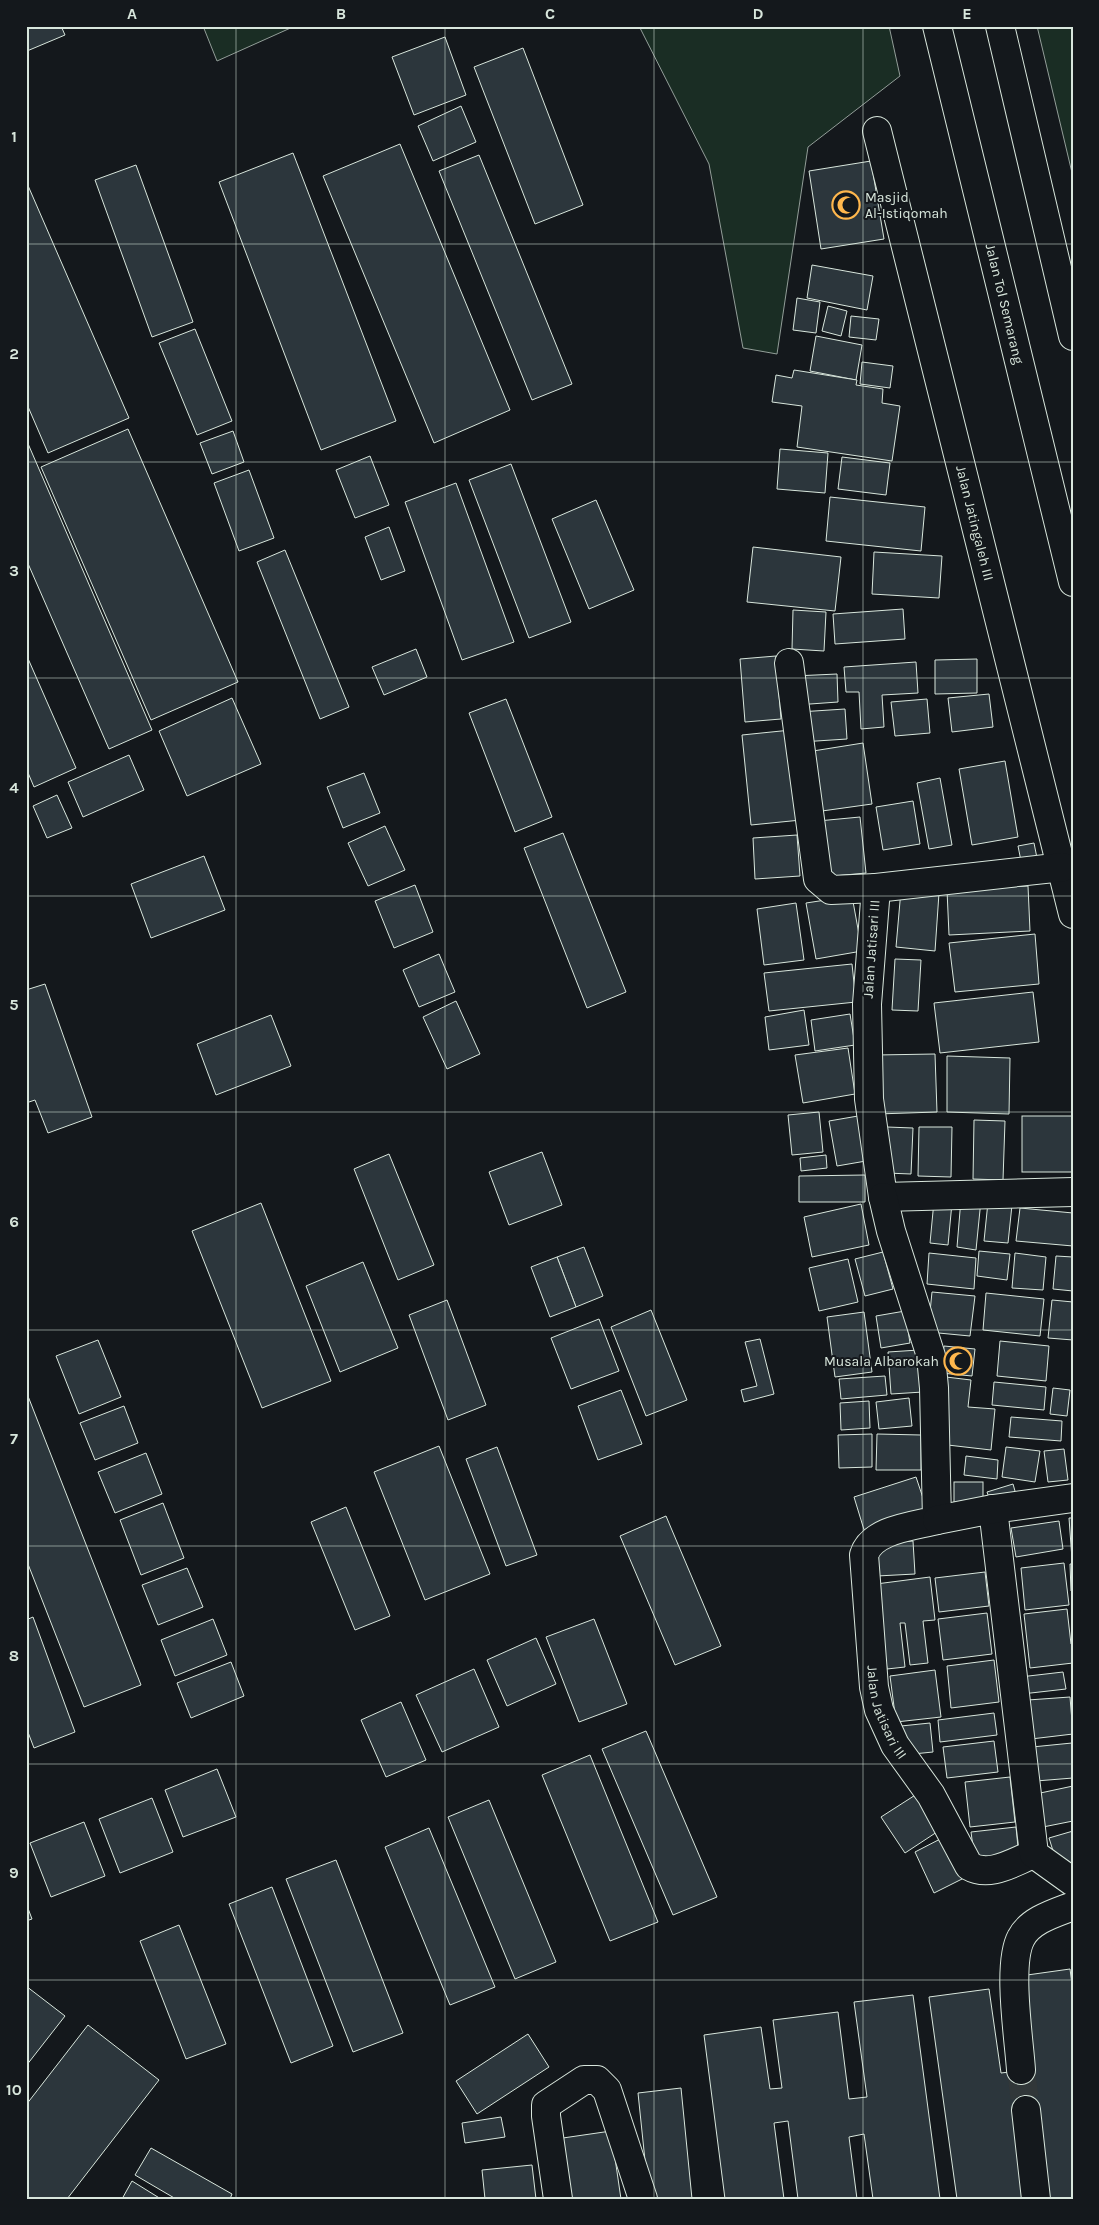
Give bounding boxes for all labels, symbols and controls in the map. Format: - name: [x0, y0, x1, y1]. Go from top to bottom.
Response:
- text: A: [127, 4, 137, 23]
- text: B: [336, 4, 346, 23]
- text: C: [545, 4, 555, 23]
- text: D: [753, 4, 764, 23]
- text: E: [962, 4, 972, 23]
- text: 1: [11, 127, 17, 146]
- place label: Masjid Al-Istiqomah: [865, 189, 948, 222]
- mosque icon: Masjid Al-Istiqomah: [831, 190, 861, 220]
- street label: Jalan Tol Semarang: [982, 242, 1027, 366]
- text: 2: [9, 344, 19, 363]
- street label: Jalan Jatingaleh III: [952, 464, 997, 583]
- text: 3: [9, 561, 19, 580]
- text: 4: [9, 778, 19, 797]
- street label: Jalan Jatisari III: [860, 899, 883, 999]
- text: 5: [9, 995, 19, 1014]
- text: 6: [9, 1212, 19, 1231]
- mosque icon: Musala Albarokah: [943, 1346, 973, 1376]
- place label: Musala Albarokah: [824, 1353, 939, 1370]
- text: 7: [10, 1429, 18, 1448]
- text: 8: [9, 1646, 19, 1665]
- street label: Jalan Jatisari III: [863, 1665, 910, 1763]
- text: 9: [9, 1863, 19, 1882]
- text: 10: [6, 2080, 22, 2099]

